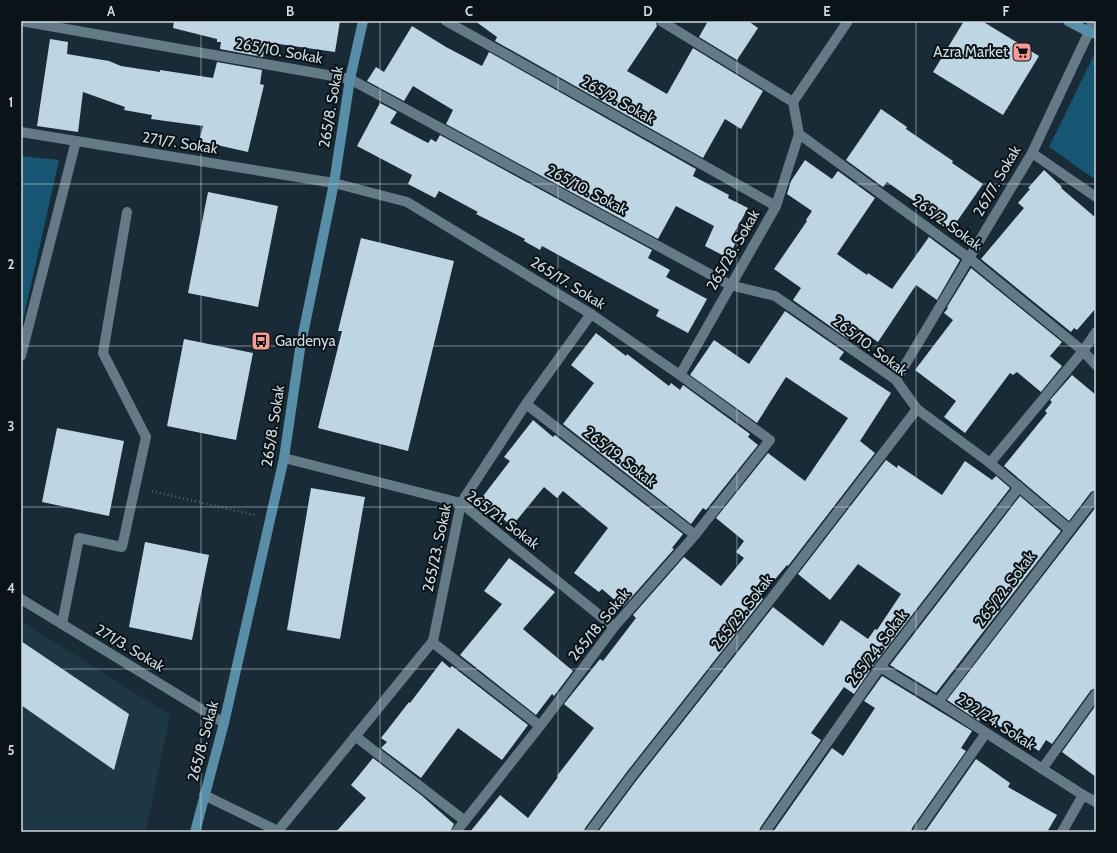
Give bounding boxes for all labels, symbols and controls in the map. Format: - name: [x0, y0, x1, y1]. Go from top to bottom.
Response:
- text: A: [107, 3, 116, 19]
- text: B: [286, 3, 294, 19]
- text: C: [465, 3, 473, 19]
- text: D: [643, 3, 653, 19]
- text: E: [823, 3, 831, 19]
- text: F: [1003, 3, 1010, 19]
- street label: 265/10. Sokak: [234, 34, 324, 68]
- supermarket icon: Azra Market: [1011, 41, 1033, 63]
- place label: Azra Market: [933, 43, 1008, 61]
- street label: 265/8. Sokak: [315, 65, 347, 149]
- street label: 265/9. Sokak: [578, 72, 658, 128]
- text: 1: [9, 94, 13, 110]
- street label: 271/7. Sokak: [141, 128, 219, 158]
- street label: 267/7. Sokak: [969, 142, 1025, 220]
- street label: 265/10. Sokak: [544, 161, 631, 219]
- street label: 265/2. Sokak: [909, 192, 985, 254]
- street label: 265/28. Sokak: [703, 206, 764, 294]
- street label: 265/17. Sokak: [527, 253, 609, 313]
- text: 2: [8, 256, 15, 272]
- street label: 265/10. Sokak: [829, 312, 911, 380]
- bus stop icon: Gardenya: [250, 330, 272, 352]
- place label: Gardenya: [275, 332, 336, 350]
- street label: 265/8. Sokak: [258, 384, 288, 468]
- text: 3: [7, 418, 15, 434]
- street label: 265/19. Sokak: [580, 423, 660, 491]
- street label: 265/21. Sokak: [463, 487, 543, 553]
- street label: 265/23. Sokak: [419, 502, 455, 594]
- street label: 265/22. Sokak: [971, 548, 1039, 630]
- street label: 265/29. Sokak: [707, 571, 777, 653]
- text: 4: [7, 580, 15, 596]
- street label: 265/18. Sokak: [565, 585, 634, 665]
- street label: 265/24. Sokak: [843, 607, 911, 689]
- street label: 271/3. Sokak: [92, 620, 168, 676]
- street label: 292/24. Sokak: [954, 690, 1039, 754]
- street label: 265/8. Sokak: [184, 699, 222, 783]
- text: 5: [8, 742, 15, 758]

